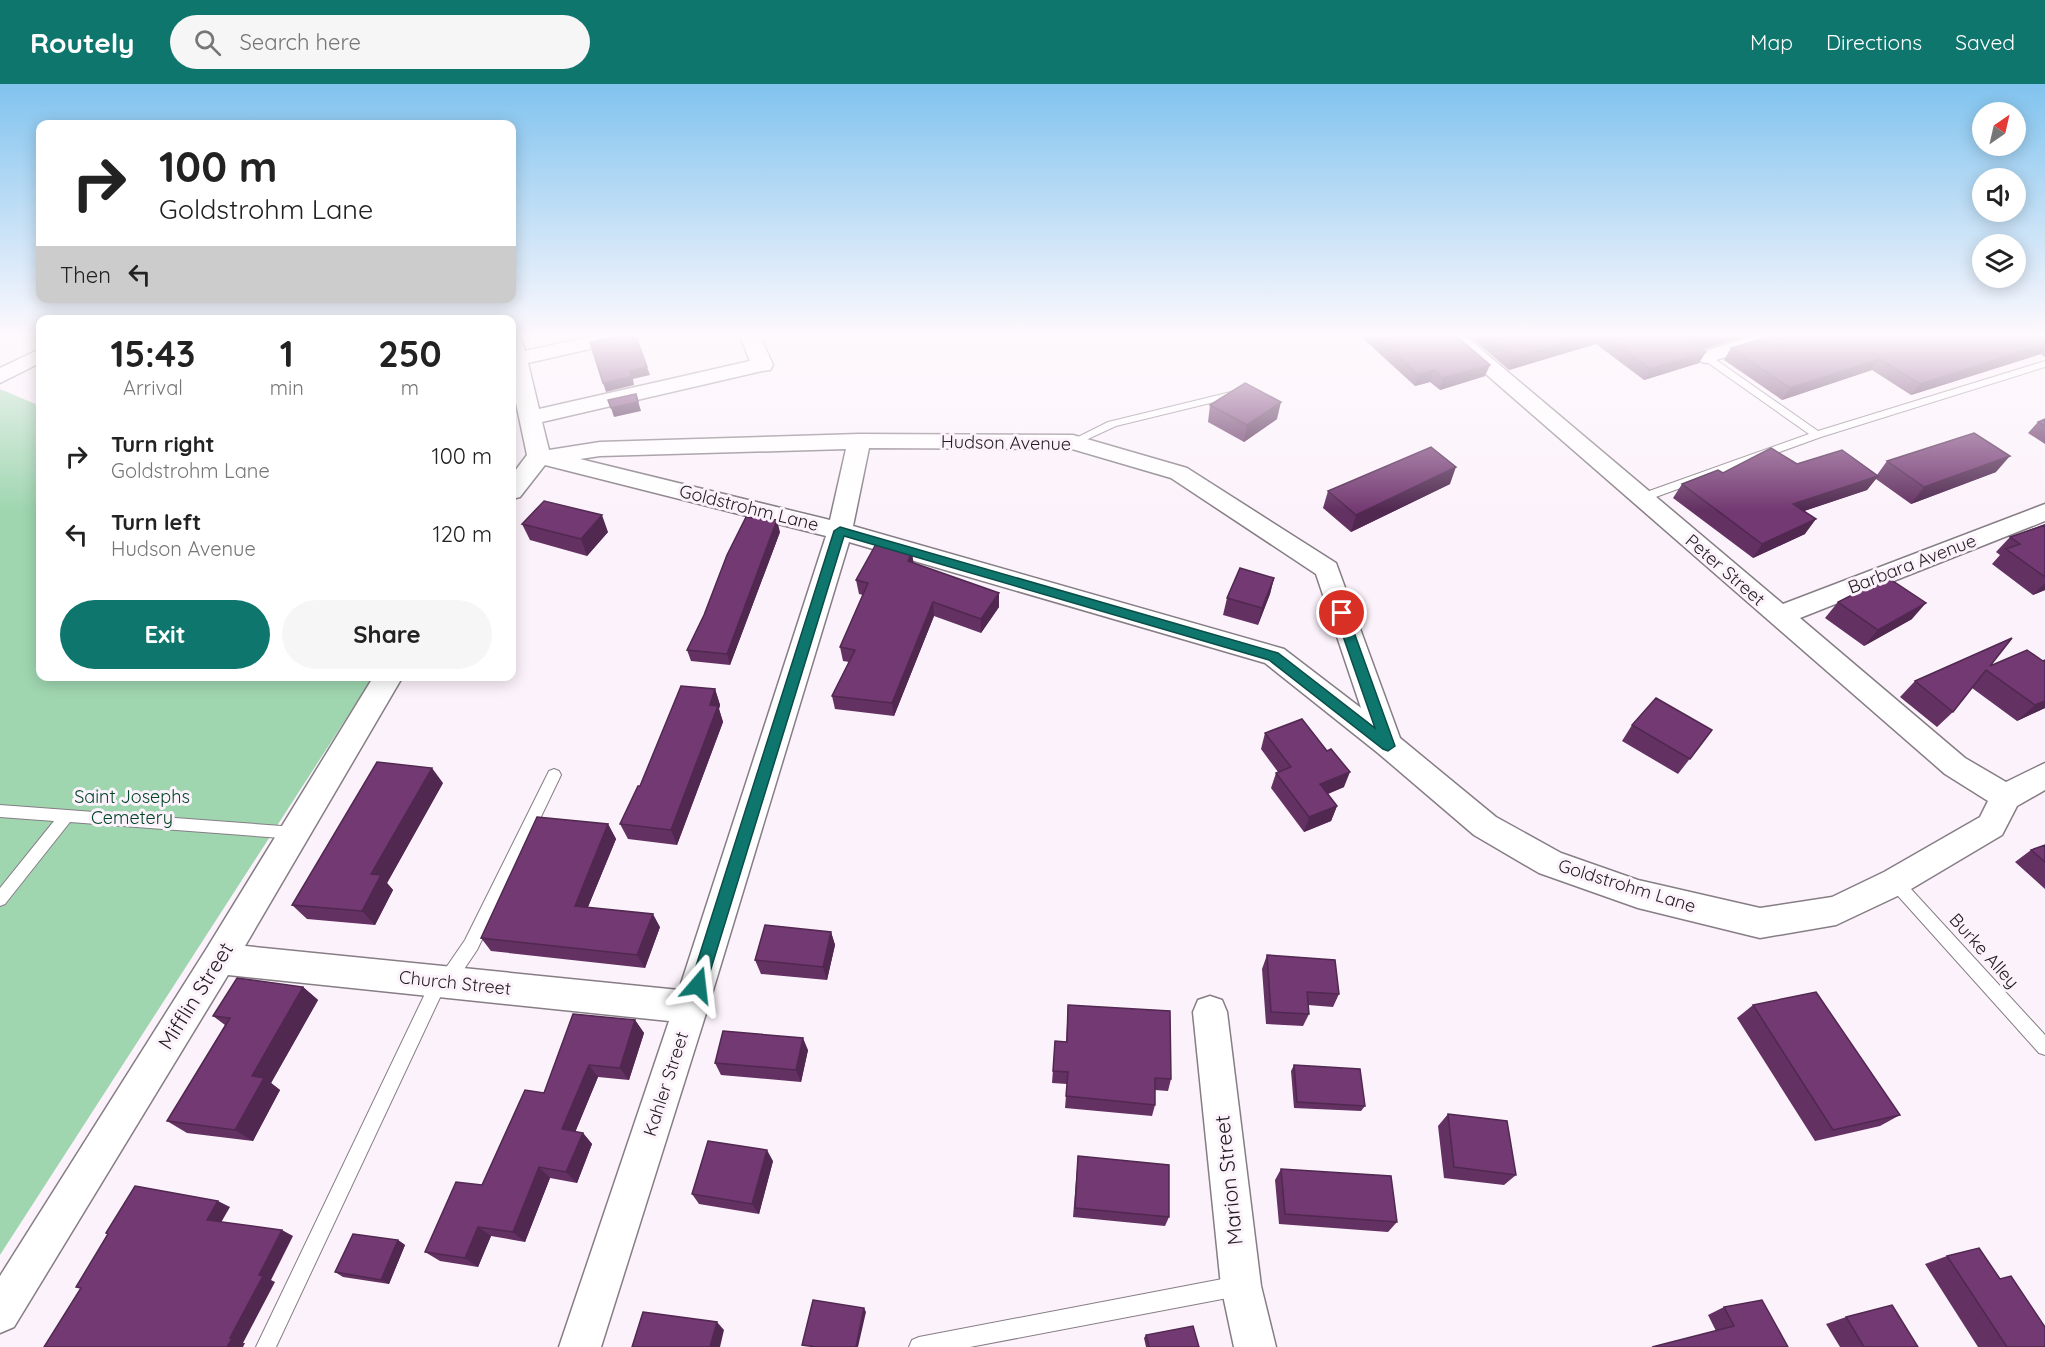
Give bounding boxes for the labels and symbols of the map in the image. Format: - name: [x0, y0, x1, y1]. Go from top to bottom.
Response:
- north arrow: [1972, 102, 2026, 156]
- street label: Hudson Avenue: [941, 430, 1071, 455]
- street label: Goldstrohm Lane: [677, 479, 821, 536]
- street label: Peter Street: [1681, 529, 1770, 610]
- street label: Barbara Avenue: [1844, 529, 1979, 599]
- pin: [1316, 587, 1367, 638]
- park label: Saint Josephs Cemetery: [74, 785, 190, 829]
- street label: Goldstrohm Lane: [1555, 854, 1699, 917]
- street label: Burke Alley: [1945, 908, 2024, 993]
- street label: Mifflin Street: [152, 937, 238, 1054]
- position arrow: [666, 953, 730, 1017]
- street label: Church Street: [398, 965, 512, 1000]
- street label: Kahler Street: [638, 1029, 693, 1139]
- street label: Marion Street: [1208, 1114, 1248, 1246]

